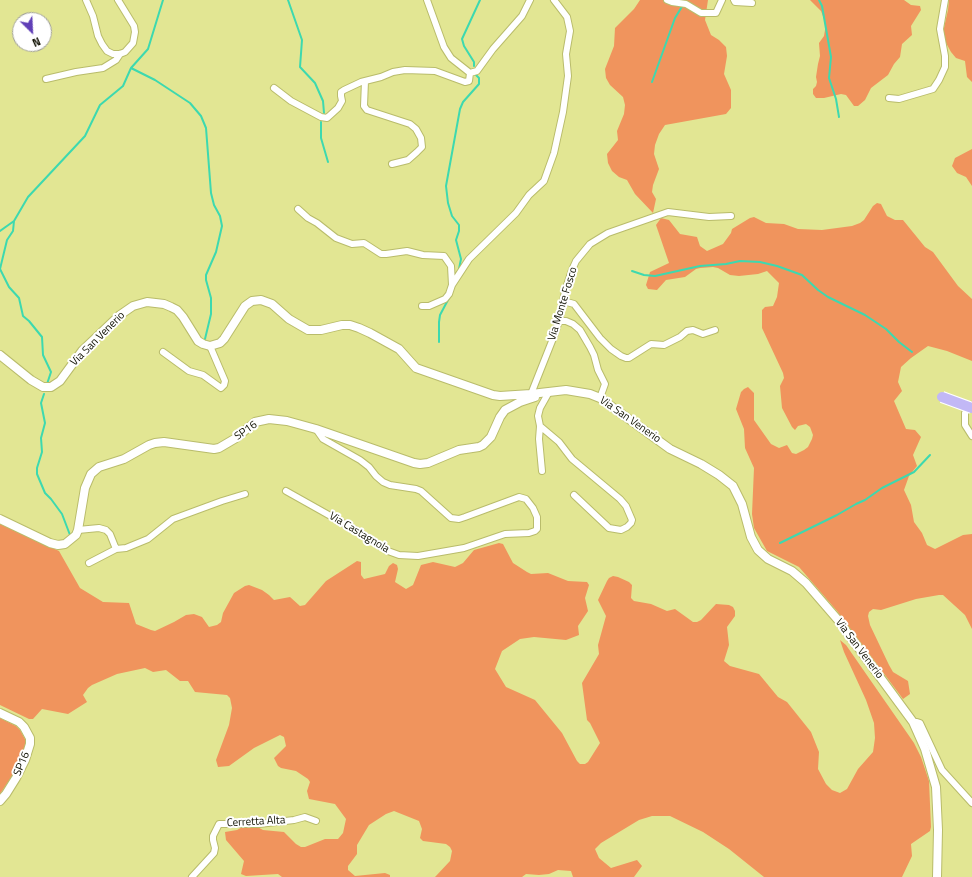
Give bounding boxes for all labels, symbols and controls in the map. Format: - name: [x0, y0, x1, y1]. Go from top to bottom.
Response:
- north arrow: [12, 12, 52, 52]
- text: N: [30, 33, 43, 51]
- street label: Via Monte Fosco: [546, 265, 580, 343]
- street label: Via San Venerio: [68, 309, 128, 369]
- street label: Via San Venerio: [597, 394, 663, 446]
- street label: SP16: [232, 418, 260, 444]
- street label: Via Castagnola: [326, 510, 392, 556]
- street label: Via San Venerio: [832, 616, 886, 682]
- street label: SP16: [11, 750, 33, 778]
- street label: Cerretta Alta: [226, 814, 286, 830]

